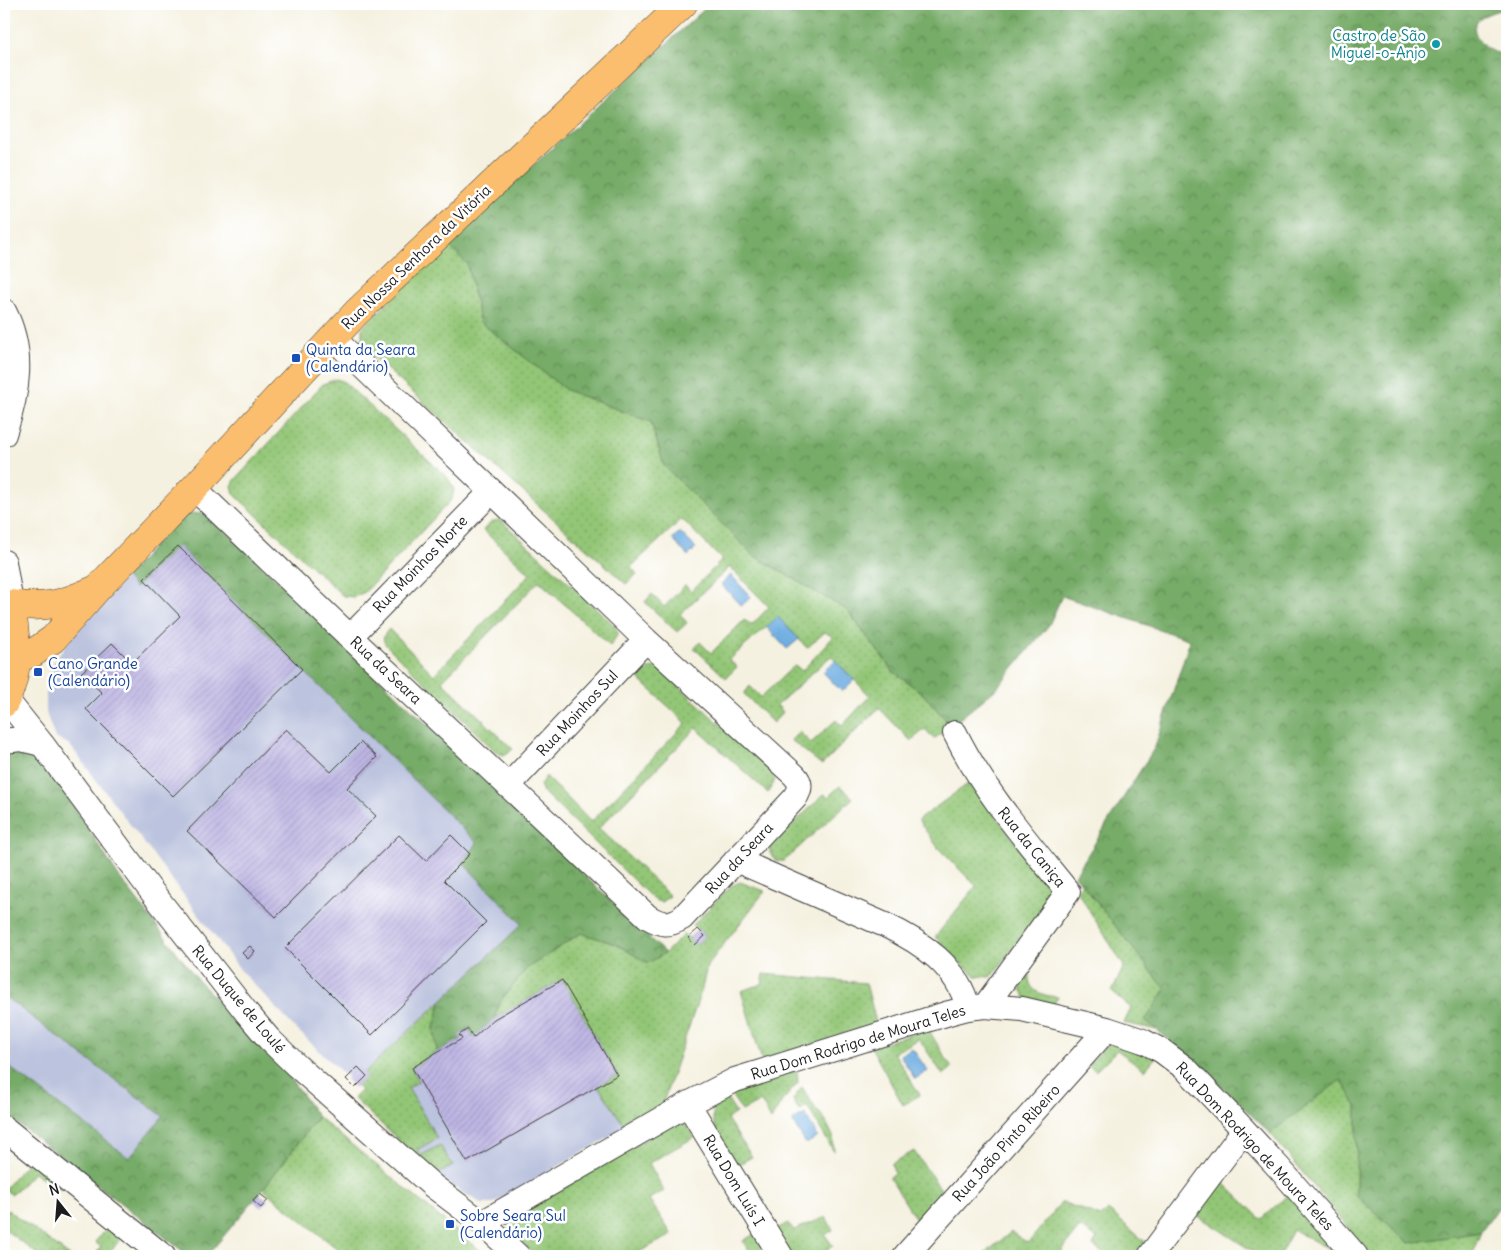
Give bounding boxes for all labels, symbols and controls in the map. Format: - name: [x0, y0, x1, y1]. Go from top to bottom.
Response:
- place label: Castro de São Miguel-o-Anjo: [1331, 26, 1426, 62]
- marker: Castro de São Miguel-o-Anjo: [1430, 38, 1442, 50]
- street label: Rua Nossa Senhora da Vitória: [337, 180, 495, 333]
- place label: Quinta da Seara (Calendário): [306, 340, 416, 376]
- marker: Quinta da Seara (Calendário): [290, 352, 302, 364]
- street label: Rua Moinhos Norte: [369, 511, 471, 617]
- street label: Rua da Seara: [346, 632, 426, 708]
- place label: Cano Grande (Calendário): [48, 654, 138, 690]
- marker: Cano Grande (Calendário): [32, 666, 44, 678]
- street label: Rua Moinhos Sul: [532, 666, 622, 760]
- street label: Rua da Caniça: [994, 803, 1070, 891]
- street label: Rua da Seara: [701, 818, 777, 898]
- street label: Rua Duque de Loulé: [188, 941, 290, 1057]
- street label: Rua Dom Rodrigo de Moura Teles: [748, 1000, 968, 1084]
- street label: Rua Dom Rodrigo de Moura Teles: [1172, 1058, 1338, 1234]
- street label: Rua João Pinto Ribeiro: [948, 1080, 1064, 1206]
- street label: Rua Dom Luís I: [699, 1131, 769, 1229]
- north arrow: [32, 1178, 82, 1228]
- text: N: [47, 1180, 61, 1200]
- place label: Sobre Seara Sul (Calendário): [460, 1206, 566, 1242]
- marker: Sobre Seara Sul (Calendário): [444, 1218, 456, 1230]

